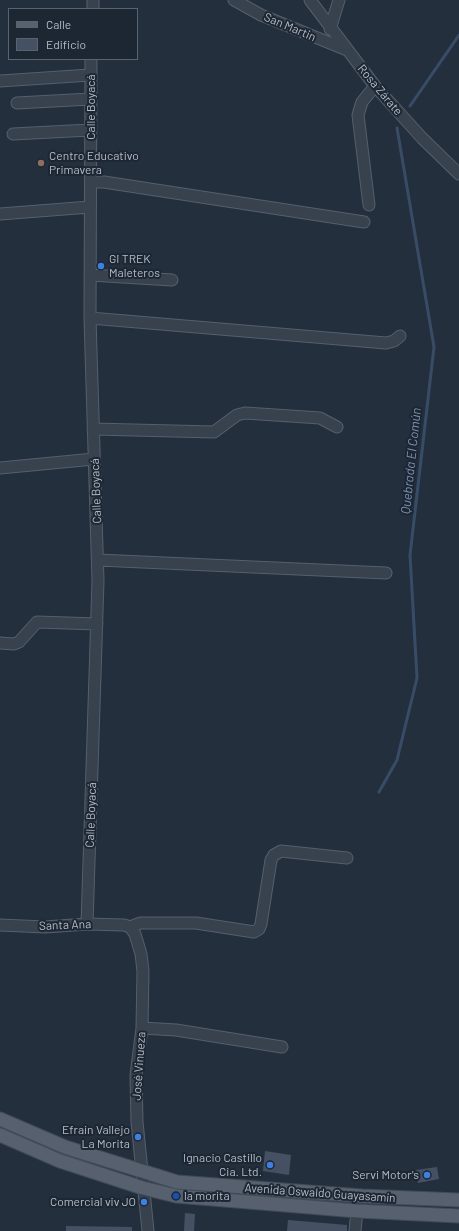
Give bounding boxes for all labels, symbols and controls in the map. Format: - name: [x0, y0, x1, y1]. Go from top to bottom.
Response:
- legend: [8, 8, 138, 60]
- street label: San Martin: [262, 10, 318, 44]
- text: Calle: [46, 17, 71, 31]
- text: Edificio: [46, 37, 86, 51]
- street label: Rosa Zárate: [355, 62, 405, 118]
- street label: Calle Boyacá: [84, 74, 98, 140]
- place label: Centro Educativo Primavera: [49, 149, 139, 177]
- marker: Centro Educativo Primavera: [36, 158, 46, 168]
- place label: GI TREK Maleteros: [109, 252, 160, 280]
- marker: GI TREK Maleteros: [96, 261, 106, 271]
- water label: Quebrada El Común: [398, 407, 424, 515]
- street label: Calle Boyacá: [88, 458, 104, 524]
- street label: Calle Boyacá: [83, 782, 99, 848]
- street label: Santa Ana: [39, 917, 91, 933]
- street label: José Vinueza: [129, 1031, 149, 1101]
- place label: Efrain Vallejo La Morita: [62, 1123, 130, 1151]
- marker: Efrain Vallejo La Morita: [133, 1132, 143, 1142]
- place label: Ignacio Castillo Cia. Ltd.: [183, 1151, 262, 1179]
- marker: Ignacio Castillo Cia. Ltd.: [265, 1160, 275, 1170]
- place label: Servi Motor's: [352, 1168, 419, 1182]
- marker: Servi Motor's: [422, 1170, 432, 1180]
- street label: Avenida Oswaldo Guayasamín: [244, 1181, 396, 1205]
- place label: la morita: [184, 1189, 230, 1203]
- marker: la morita: [171, 1191, 181, 1201]
- place label: Comercial viv JO: [50, 1195, 136, 1209]
- marker: Comercial viv JO: [139, 1197, 149, 1207]

